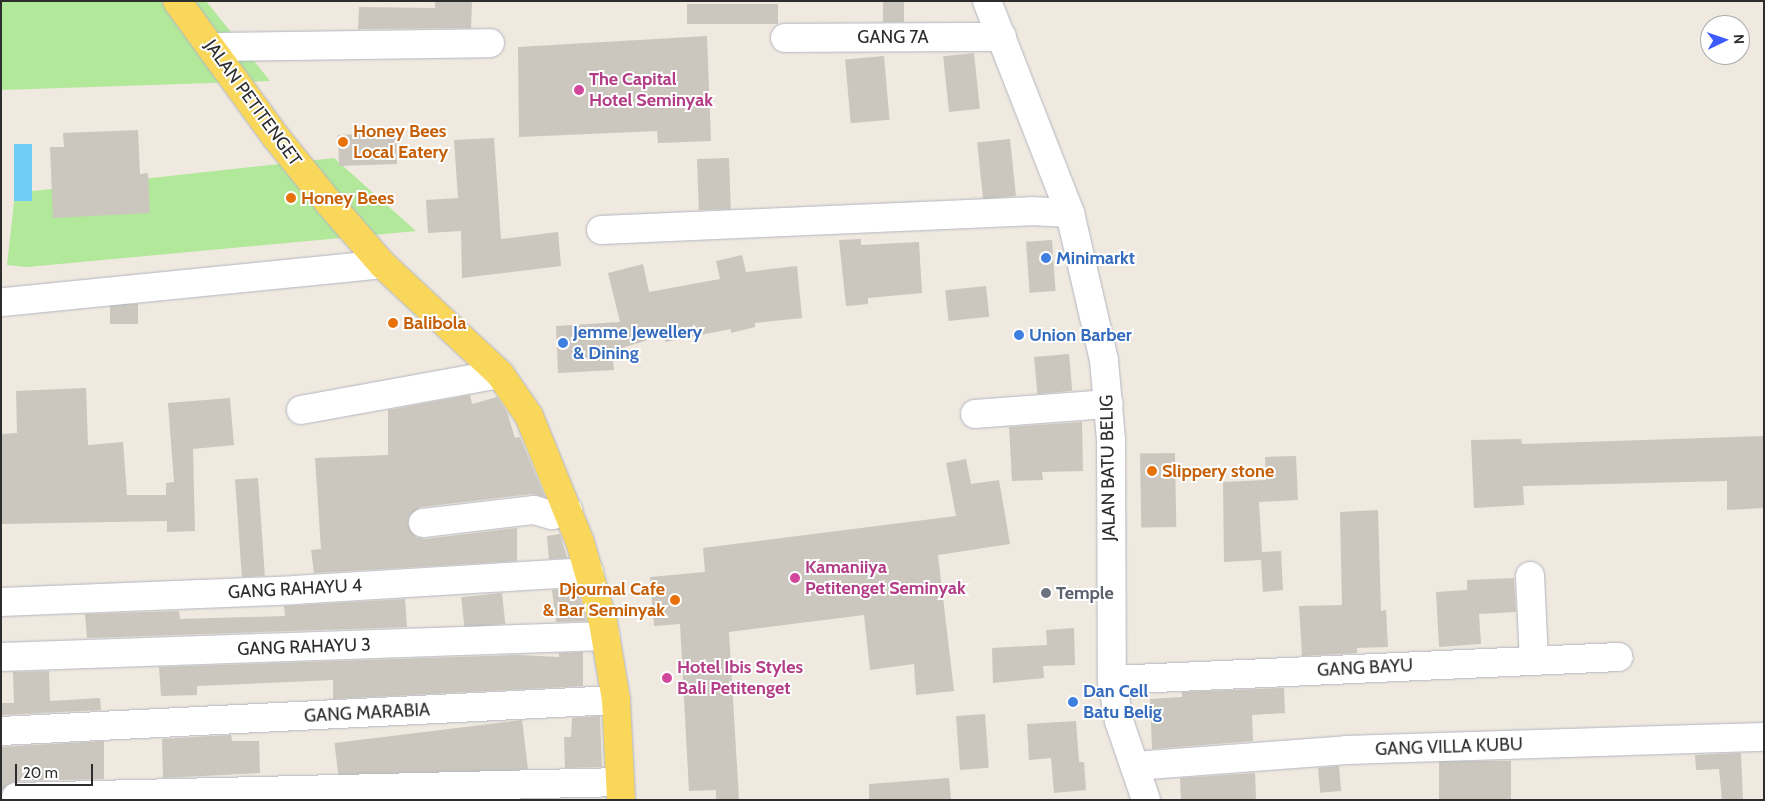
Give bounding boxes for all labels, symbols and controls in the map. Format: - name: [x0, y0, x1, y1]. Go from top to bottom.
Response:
- north arrow: [1700, 15, 1750, 65]
- street label: GANG 7A: [857, 26, 929, 48]
- text: N: [1730, 34, 1748, 45]
- street label: JALAN PETITENGET: [200, 36, 306, 170]
- place label: The Capital Hotel Seminyak: [589, 69, 713, 112]
- marker: The Capital Hotel Seminyak: [573, 84, 585, 96]
- place label: Honey Bees Local Eatery: [353, 121, 448, 163]
- marker: Honey Bees Local Eatery: [337, 136, 349, 148]
- place label: Honey Bees: [301, 187, 394, 209]
- marker: Honey Bees: [285, 192, 297, 204]
- place label: Minimarkt: [1056, 247, 1135, 269]
- marker: Minimarkt: [1040, 252, 1052, 264]
- place label: Balibola: [403, 312, 467, 334]
- marker: Balibola: [387, 317, 399, 329]
- place label: Jemme Jewellery & Dining: [573, 322, 702, 364]
- place label: Union Barber: [1029, 324, 1132, 346]
- marker: Union Barber: [1013, 329, 1025, 341]
- marker: Jemme Jewellery & Dining: [557, 337, 569, 349]
- street label: JALAN BATU BELIG: [1096, 395, 1120, 541]
- place label: Slippery stone: [1162, 460, 1274, 482]
- marker: Slippery stone: [1146, 465, 1158, 477]
- place label: Kamaniiya Petitenget Seminyak: [805, 557, 966, 600]
- marker: Kamaniiya Petitenget Seminyak: [789, 572, 801, 584]
- street label: GANG RAHAYU 4: [227, 575, 363, 603]
- place label: Djournal Cafe & Bar Seminyak: [543, 579, 665, 622]
- place label: Temple: [1056, 582, 1114, 604]
- marker: Temple: [1040, 587, 1052, 599]
- marker: Djournal Cafe & Bar Seminyak: [669, 594, 681, 606]
- street label: GANG RAHAYU 3: [237, 634, 371, 660]
- street label: GANG BAYU: [1317, 655, 1413, 681]
- place label: Hotel Ibis Styles Bali Petitenget: [677, 657, 803, 700]
- marker: Hotel Ibis Styles Bali Petitenget: [661, 672, 673, 684]
- place label: Dan Cell Batu Belig: [1083, 681, 1162, 724]
- marker: Dan Cell Batu Belig: [1067, 696, 1079, 708]
- street label: GANG MARABIA: [303, 699, 431, 727]
- street label: GANG VILLA KUBU: [1375, 734, 1523, 760]
- scale bar: [18, 754, 95, 786]
- text: 20 m: [23, 764, 58, 782]

